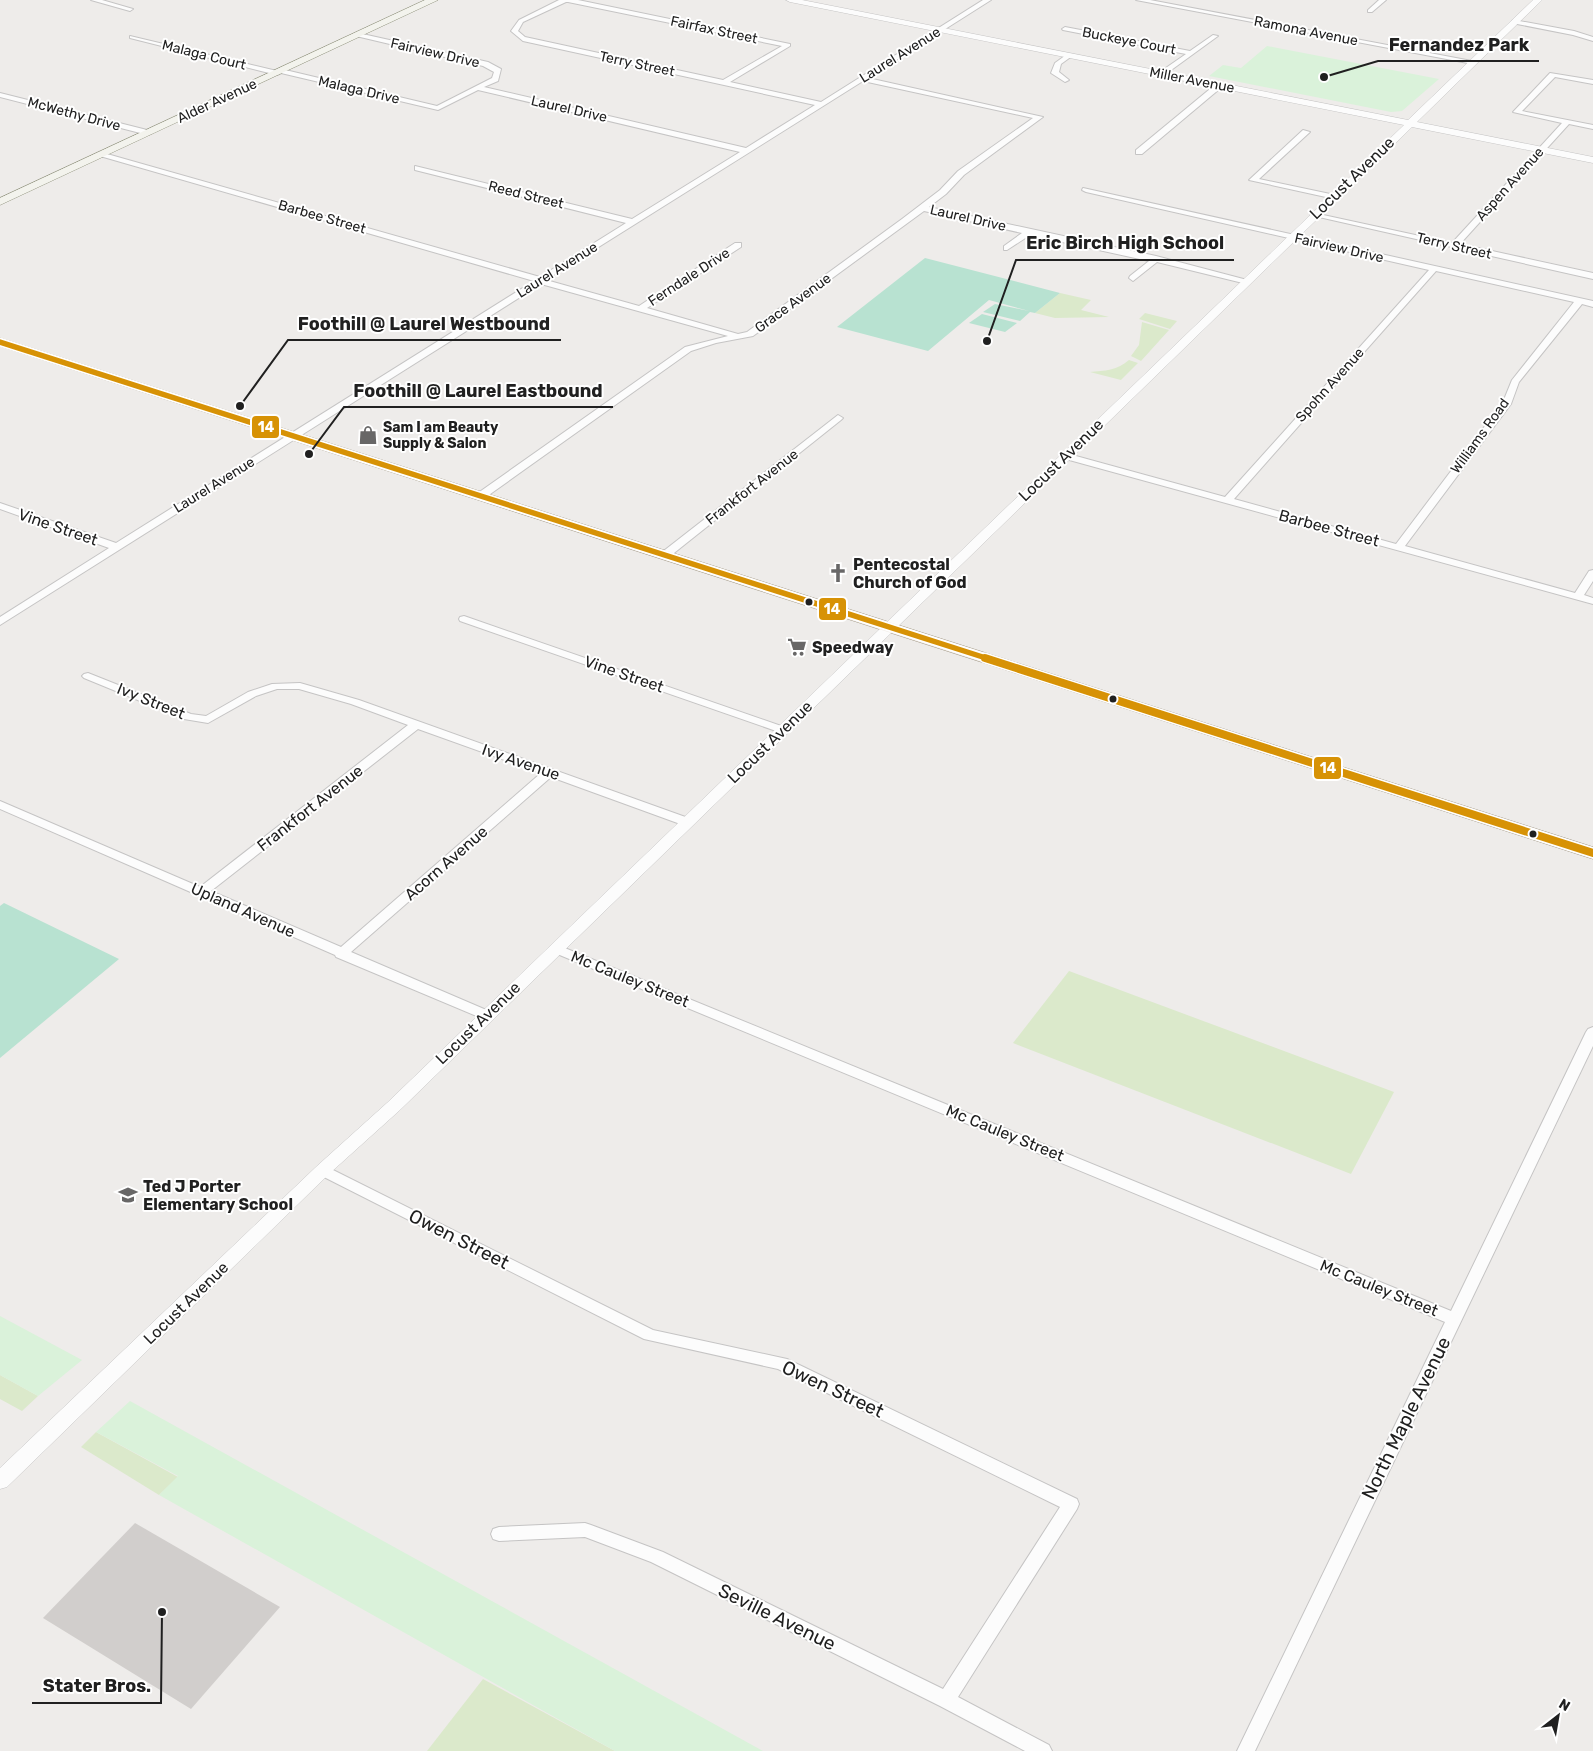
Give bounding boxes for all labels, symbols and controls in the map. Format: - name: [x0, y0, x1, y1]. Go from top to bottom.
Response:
- street label: Fairfax Street: [669, 12, 760, 48]
- street label: Ramona Avenue: [1253, 13, 1360, 49]
- street label: Laurel Avenue: [856, 23, 944, 87]
- street label: Buckeye Court: [1081, 24, 1178, 59]
- callout: Fernandez Park: [1378, 28, 1539, 61]
- street label: Fairview Drive: [389, 34, 481, 72]
- text: Fernandez Park: [1389, 34, 1530, 56]
- street label: Malaga Court: [160, 36, 248, 74]
- street label: Terry Street: [598, 48, 677, 80]
- street label: Miller Avenue: [1148, 63, 1236, 97]
- street label: Malaga Drive: [317, 72, 402, 108]
- street label: Alder Avenue: [174, 75, 260, 127]
- street label: Laurel Drive: [529, 92, 609, 126]
- street label: McWethy Drive: [26, 93, 123, 135]
- street label: Locust Avenue: [1306, 133, 1398, 223]
- street label: Aspen Avenue: [1472, 144, 1548, 224]
- street label: Reed Street: [487, 177, 566, 213]
- street label: Barbee Street: [276, 196, 368, 238]
- street label: Laurel Drive: [928, 201, 1008, 235]
- callout: Eric Birch High School: [1016, 227, 1234, 260]
- street label: Fairview Drive: [1293, 229, 1385, 267]
- street label: Terry Street: [1415, 229, 1494, 263]
- text: Eric Birch High School: [1026, 232, 1224, 254]
- street label: Laurel Avenue: [513, 238, 601, 302]
- street label: Ferndale Drive: [645, 244, 733, 310]
- street label: Grace Avenue: [752, 270, 835, 336]
- callout: Foothill @ Laurel Westbound: [288, 307, 561, 340]
- text: Foothill @ Laurel Westbound: [298, 313, 550, 335]
- street label: Spohn Avenue: [1292, 344, 1368, 426]
- callout: Foothill @ Laurel Eastbound: [344, 374, 613, 407]
- text: Foothill @ Laurel Eastbound: [353, 380, 603, 402]
- street label: Williams Road: [1447, 395, 1513, 477]
- line badge: 14: [251, 415, 280, 439]
- street label: Locust Avenue: [1015, 415, 1107, 505]
- text: 14: [258, 419, 275, 436]
- place label: Sam I am Beauty Supply & Salon: [383, 419, 499, 452]
- shop icon: Sam I am Beauty Supply & Salon: [357, 424, 379, 446]
- street label: Frankfort Avenue: [702, 445, 802, 528]
- street label: Laurel Avenue: [170, 453, 258, 517]
- street label: Vine Street: [16, 504, 100, 550]
- street label: Barbee Street: [1277, 505, 1381, 551]
- place label: Pentecostal Church of God: [853, 555, 967, 592]
- church icon: Pentecostal Church of God: [827, 562, 849, 584]
- unlabelled marker: [804, 597, 814, 607]
- line badge: 14: [818, 597, 847, 621]
- text: 14: [824, 601, 841, 618]
- supermarket icon: Speedway: [786, 636, 808, 658]
- place label: Speedway: [812, 638, 894, 657]
- street label: Vine Street: [582, 651, 666, 697]
- street label: Ivy Street: [114, 679, 188, 723]
- unlabelled marker: [1108, 694, 1118, 704]
- street label: Locust Avenue: [724, 697, 816, 787]
- street label: Ivy Avenue: [480, 740, 563, 784]
- line badge: 14: [1313, 756, 1342, 780]
- text: 14: [1320, 760, 1337, 777]
- street label: Frankfort Avenue: [253, 761, 367, 855]
- street label: Acorn Avenue: [401, 822, 491, 904]
- unlabelled marker: [1528, 829, 1538, 839]
- street label: Upland Avenue: [188, 878, 298, 942]
- street label: Mc Cauley Street: [568, 947, 692, 1011]
- street label: Locust Avenue: [432, 978, 524, 1068]
- street label: Mc Cauley Street: [943, 1101, 1067, 1165]
- place label: Ted J Porter Elementary School: [143, 1177, 293, 1214]
- school or university icon: Ted J Porter Elementary School: [117, 1184, 139, 1206]
- street label: Owen Street: [405, 1204, 514, 1274]
- street label: Mc Cauley Street: [1317, 1256, 1441, 1320]
- street label: Locust Avenue: [140, 1258, 232, 1348]
- street label: North Maple Avenue: [1357, 1333, 1455, 1503]
- street label: Owen Street: [778, 1355, 888, 1423]
- street label: Seville Avenue: [715, 1579, 839, 1655]
- callout: Stater Bros.: [32, 1670, 161, 1703]
- text: Stater Bros.: [43, 1675, 151, 1697]
- north arrow: [1533, 1691, 1583, 1741]
- text: N: [1556, 1695, 1573, 1715]

